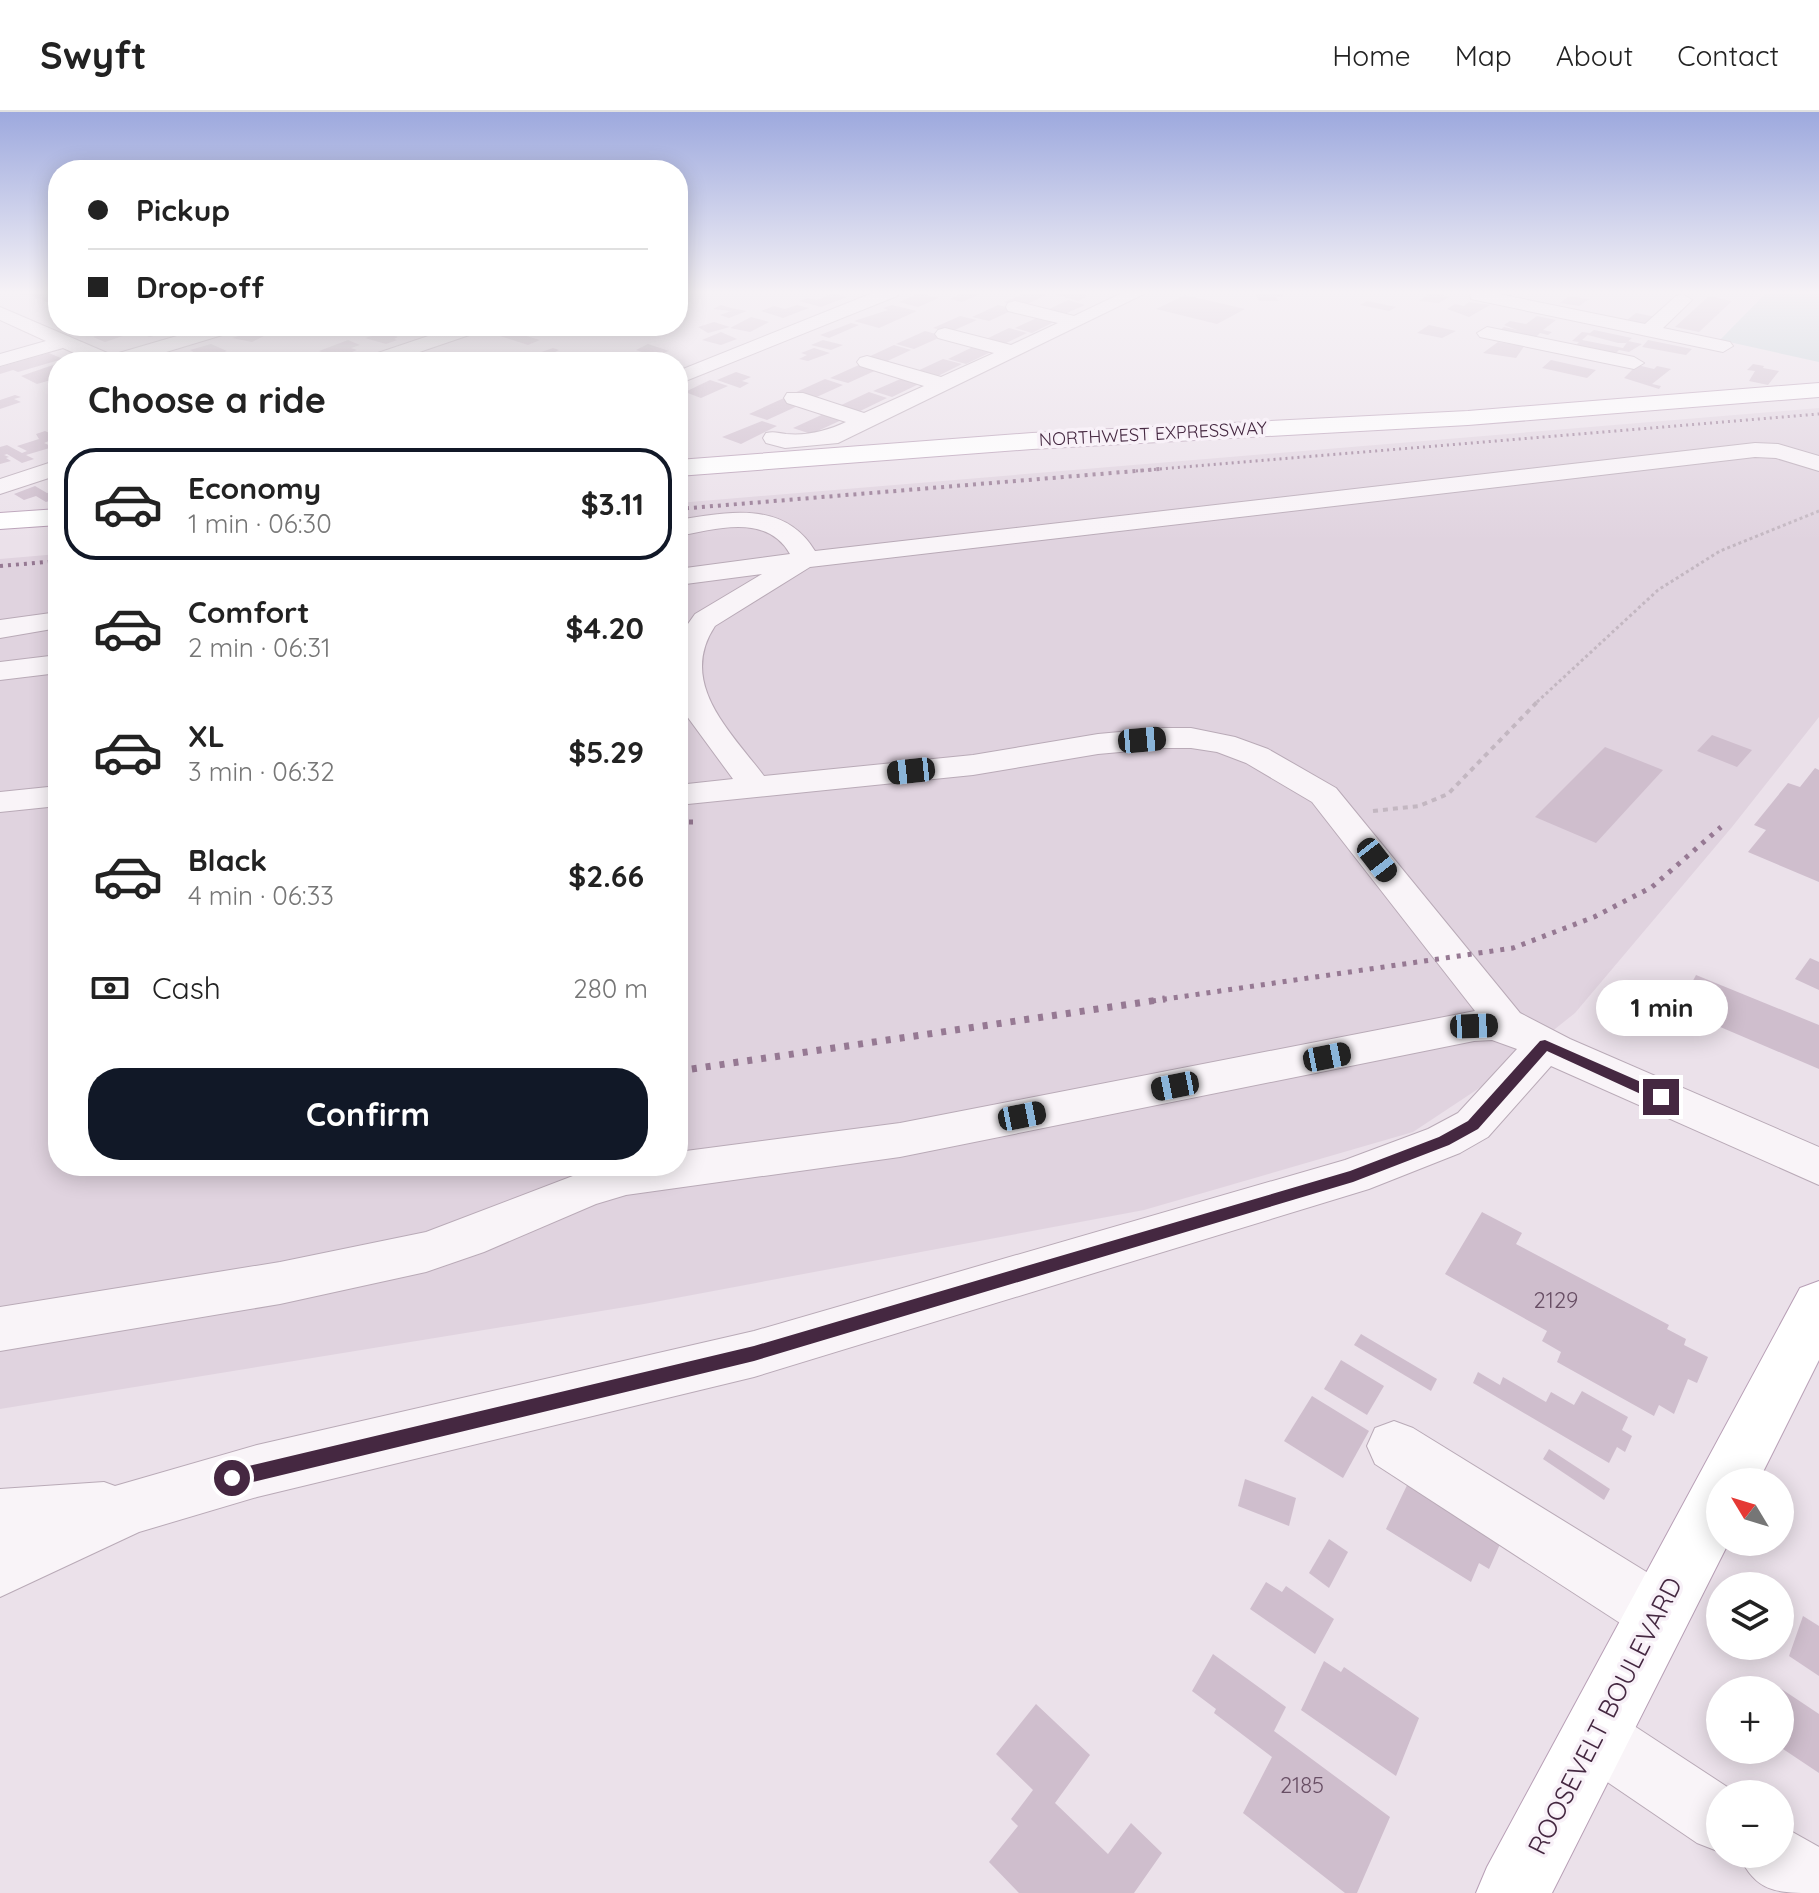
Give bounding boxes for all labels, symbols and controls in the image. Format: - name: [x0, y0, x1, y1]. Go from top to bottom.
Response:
- text: Swyft: [40, 31, 146, 79]
- text: Home: [1332, 38, 1411, 73]
- text: Map: [1455, 38, 1512, 73]
- text: About: [1556, 38, 1633, 73]
- text: Contact: [1677, 38, 1779, 73]
- text: Pickup: [136, 191, 230, 229]
- text: Drop-off: [136, 268, 264, 306]
- text: Choose a ride: [88, 377, 326, 422]
- street label: NORTHWEST EXPRESSWAY: [1038, 416, 1268, 451]
- icon: car: [92, 468, 164, 540]
- text: Economy: [188, 469, 321, 507]
- text: $3.11: [581, 485, 644, 523]
- text: 1 min · 06:30: [188, 507, 332, 540]
- icon: car: [92, 592, 164, 664]
- text: Comfort: [188, 593, 309, 631]
- text: $4.20: [565, 609, 644, 647]
- text: 2 min · 06:31: [188, 631, 331, 664]
- icon: car: [92, 716, 164, 788]
- text: XL: [188, 717, 225, 755]
- car: [1117, 726, 1167, 754]
- text: $5.29: [568, 733, 644, 771]
- text: 3 min · 06:32: [188, 755, 335, 788]
- car: [886, 757, 936, 785]
- car: [1353, 834, 1401, 886]
- icon: car: [92, 840, 164, 912]
- text: Black: [188, 841, 267, 879]
- text: $2.66: [568, 857, 644, 895]
- text: 4 min · 06:33: [188, 879, 334, 912]
- icon: cash: [88, 966, 132, 1010]
- text: Cash: [152, 969, 221, 1007]
- text: 280 m: [573, 972, 648, 1005]
- callout: 1 min: [1595, 981, 1727, 1037]
- text: 1 min: [1631, 991, 1694, 1024]
- car: [1450, 1013, 1498, 1039]
- car: [1301, 1041, 1353, 1073]
- button: Confirm: [88, 1068, 648, 1160]
- car: [1149, 1070, 1201, 1102]
- route end: [1643, 1079, 1679, 1115]
- car: [996, 1100, 1048, 1132]
- house number: 2129: [1534, 1286, 1578, 1314]
- route start: [214, 1460, 250, 1496]
- north arrow: [1706, 1468, 1794, 1556]
- map controls: [1706, 1468, 1794, 1868]
- street label: ROOSEVELT BOULEVARD: [1520, 1572, 1689, 1860]
- button: layers: [1706, 1572, 1794, 1660]
- button: +: [1706, 1676, 1794, 1764]
- house number: 2185: [1280, 1771, 1324, 1799]
- button: −: [1706, 1780, 1794, 1868]

